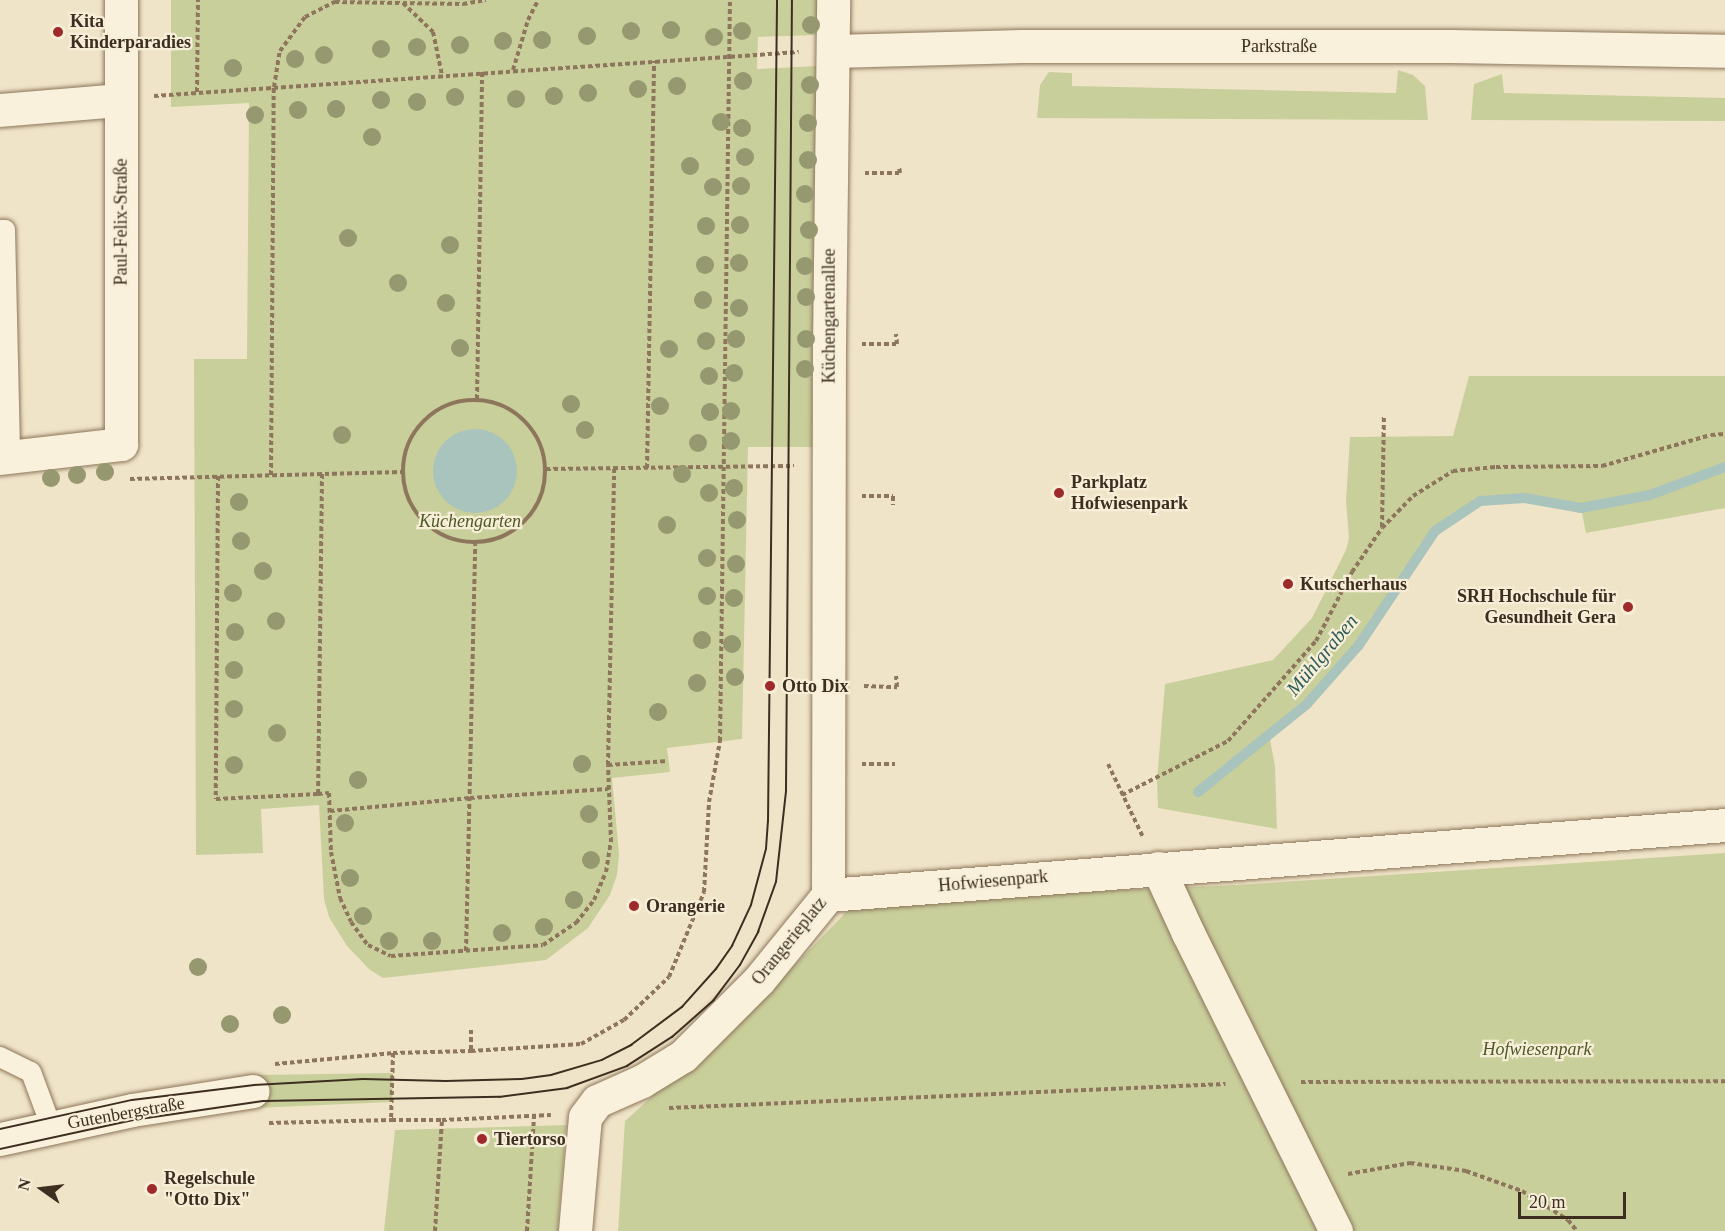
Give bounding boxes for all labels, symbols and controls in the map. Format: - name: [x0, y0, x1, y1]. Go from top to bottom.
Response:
- place label: Kita Kinderparadies: [70, 11, 191, 54]
- marker: Kita Kinderparadies: [51, 25, 65, 39]
- street label: Parkstraße: [1241, 35, 1317, 57]
- street label: Paul-Felix-Straße: [110, 159, 132, 285]
- street label: Küchengartenallee: [818, 249, 840, 383]
- place label: Parkplatz Hofwiesenpark: [1071, 472, 1188, 514]
- marker: Parkplatz Hofwiesenpark: [1052, 486, 1066, 500]
- park label: Küchengarten: [419, 510, 521, 532]
- place label: Kutscherhaus: [1300, 573, 1407, 595]
- marker: Kutscherhaus: [1281, 577, 1295, 591]
- place label: SRH Hochschule für Gesundheit Gera: [1457, 586, 1616, 628]
- marker: SRH Hochschule für Gesundheit Gera: [1621, 600, 1635, 614]
- water label: Mühlgraben: [1281, 609, 1363, 701]
- place label: Otto Dix: [782, 675, 848, 697]
- marker: Otto Dix: [763, 679, 777, 693]
- street label: Hofwiesenpark: [937, 865, 1049, 897]
- street label: Orangerieplatz: [747, 893, 831, 989]
- place label: Orangerie: [646, 895, 725, 917]
- marker: Orangerie: [627, 899, 641, 913]
- park label: Hofwiesenpark: [1483, 1038, 1591, 1060]
- street label: Gutenbergstraße: [66, 1092, 186, 1134]
- place label: Tiertorso: [494, 1128, 566, 1150]
- marker: Tiertorso: [475, 1132, 489, 1146]
- north arrow: [12, 1159, 72, 1219]
- place label: Regelschule "Otto Dix": [164, 1168, 255, 1210]
- text: N: [14, 1177, 34, 1192]
- scale bar: [1521, 1180, 1629, 1218]
- marker: Regelschule "Otto Dix": [145, 1182, 159, 1196]
- text: 20 m: [1529, 1192, 1566, 1212]

